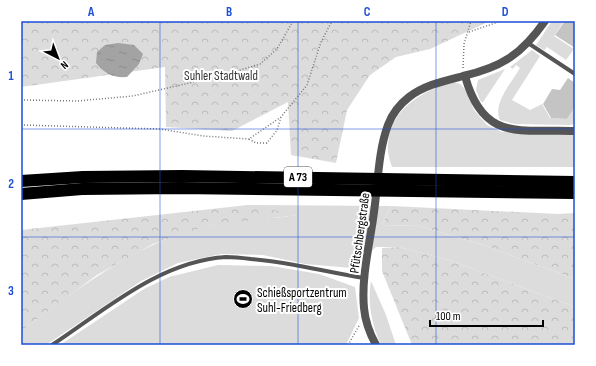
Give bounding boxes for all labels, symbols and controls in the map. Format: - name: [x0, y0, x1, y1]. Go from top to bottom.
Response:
- text: A: [87, 4, 95, 20]
- text: B: [226, 4, 232, 20]
- text: C: [364, 4, 371, 20]
- text: D: [502, 4, 509, 20]
- north arrow: [38, 38, 78, 78]
- text: N: [58, 58, 71, 72]
- text: 1: [8, 68, 14, 84]
- park label: Suhler Stadtwald: [184, 68, 258, 84]
- road number: A 73: [284, 167, 312, 187]
- text: 2: [8, 176, 14, 192]
- street label: Pfütschbergstraße: [346, 192, 374, 274]
- text: 3: [8, 283, 14, 299]
- place label: Schießsportzentrum Suhl-Friedberg: [257, 285, 347, 316]
- sports icon: Schießsportzentrum Suhl-Friedberg: [232, 288, 254, 310]
- scale bar: [430, 302, 543, 328]
- text: 100 m: [436, 309, 461, 324]

